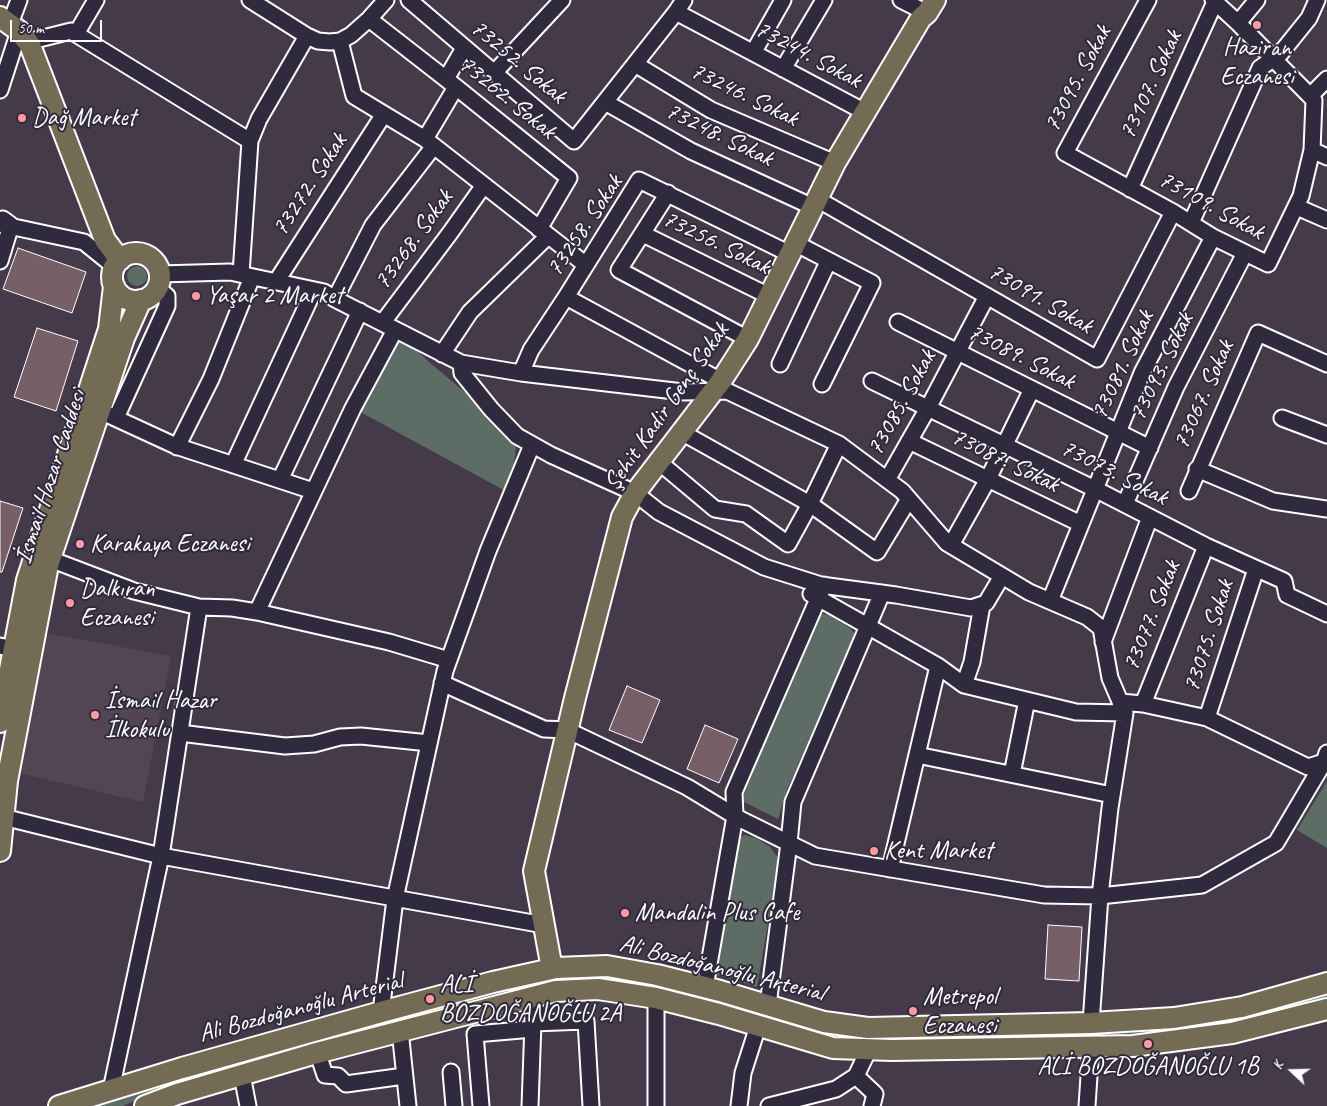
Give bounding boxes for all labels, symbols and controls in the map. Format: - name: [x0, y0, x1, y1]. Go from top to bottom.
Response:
- scale bar: [12, 10, 105, 42]
- street label: 73252. Sokak: [464, 13, 572, 111]
- street label: 73244. Sokak: [750, 14, 866, 96]
- text: 50 m: [18, 19, 44, 38]
- marker: Haziran Eczanesi: [1251, 19, 1263, 31]
- street label: 73095. Sokak: [1037, 21, 1119, 137]
- street label: 73107. Sokak: [1113, 26, 1189, 144]
- place label: Haziran Eczanesi: [1220, 33, 1294, 92]
- street label: 73262. Sokak: [452, 50, 562, 146]
- street label: 73246. Sokak: [685, 56, 803, 134]
- street label: 73248. Sokak: [660, 96, 778, 174]
- place label: Dağ Market: [32, 103, 136, 133]
- marker: Dağ Market: [16, 112, 28, 124]
- street label: 73272. Sokak: [266, 128, 354, 242]
- street label: 73109. Sokak: [1153, 165, 1269, 247]
- street label: 73258. Sokak: [540, 169, 630, 283]
- street label: 73268. Sokak: [368, 184, 460, 296]
- street label: 73256. Sokak: [657, 204, 775, 282]
- street label: 73091. Sokak: [982, 257, 1098, 341]
- place label: Yaşar 2 Market: [206, 281, 343, 311]
- marker: Yaşar 2 Market: [190, 290, 202, 302]
- street label: 73081. Sokak: [1085, 306, 1161, 424]
- street label: 73093. Sokak: [1123, 308, 1201, 426]
- street label: Şehit Kadir Genç Sokak: [598, 317, 736, 497]
- street label: 73089. Sokak: [962, 317, 1080, 397]
- street label: 73067. Sokak: [1167, 336, 1241, 454]
- street label: 73085. Sokak: [861, 345, 943, 461]
- street label: İsmail Hazar Caddesi: [9, 386, 93, 568]
- street label: 73087. Sokak: [946, 422, 1064, 500]
- street label: 73073. Sokak: [1055, 433, 1173, 513]
- place label: Karakaya Eczanesi: [90, 529, 250, 559]
- marker: Karakaya Eczanesi: [74, 538, 86, 550]
- street label: 73077. Sokak: [1116, 556, 1188, 676]
- place label: Dalkıran Eczanesi: [80, 574, 154, 633]
- street label: 73075. Sokak: [1177, 576, 1241, 696]
- marker: Dalkıran Eczanesi: [64, 597, 76, 609]
- place label: İsmail Hazar İlkokulu: [105, 686, 217, 745]
- marker: İsmail Hazar İlkokulu: [89, 709, 101, 721]
- place label: Kent Market: [884, 836, 993, 866]
- marker: Kent Market: [868, 845, 880, 857]
- place label: Mandalin Plus Cafe: [635, 898, 799, 928]
- marker: Mandalin Plus Cafe: [619, 907, 631, 919]
- street label: Ali Bozdoğanoğlu Arterial: [617, 929, 827, 1009]
- street label: Ali Bozdoğanoğlu Arterial: [196, 966, 406, 1050]
- place label: ALİ BOZDOĞANOĞLU 2A: [440, 970, 621, 1029]
- place label: Metrepol Eczanesi: [923, 982, 997, 1041]
- marker: ALİ BOZDOĞANOĞLU 2A: [424, 993, 436, 1005]
- marker: Metrepol Eczanesi: [907, 1005, 919, 1017]
- marker: ALİ BOZDOĞANOĞLU 1B: [1142, 1038, 1154, 1050]
- north arrow: [1267, 1046, 1317, 1096]
- place label: ALİ BOZDOĞANOĞLU 1B: [1038, 1052, 1258, 1082]
- text: K: [1268, 1059, 1287, 1072]

